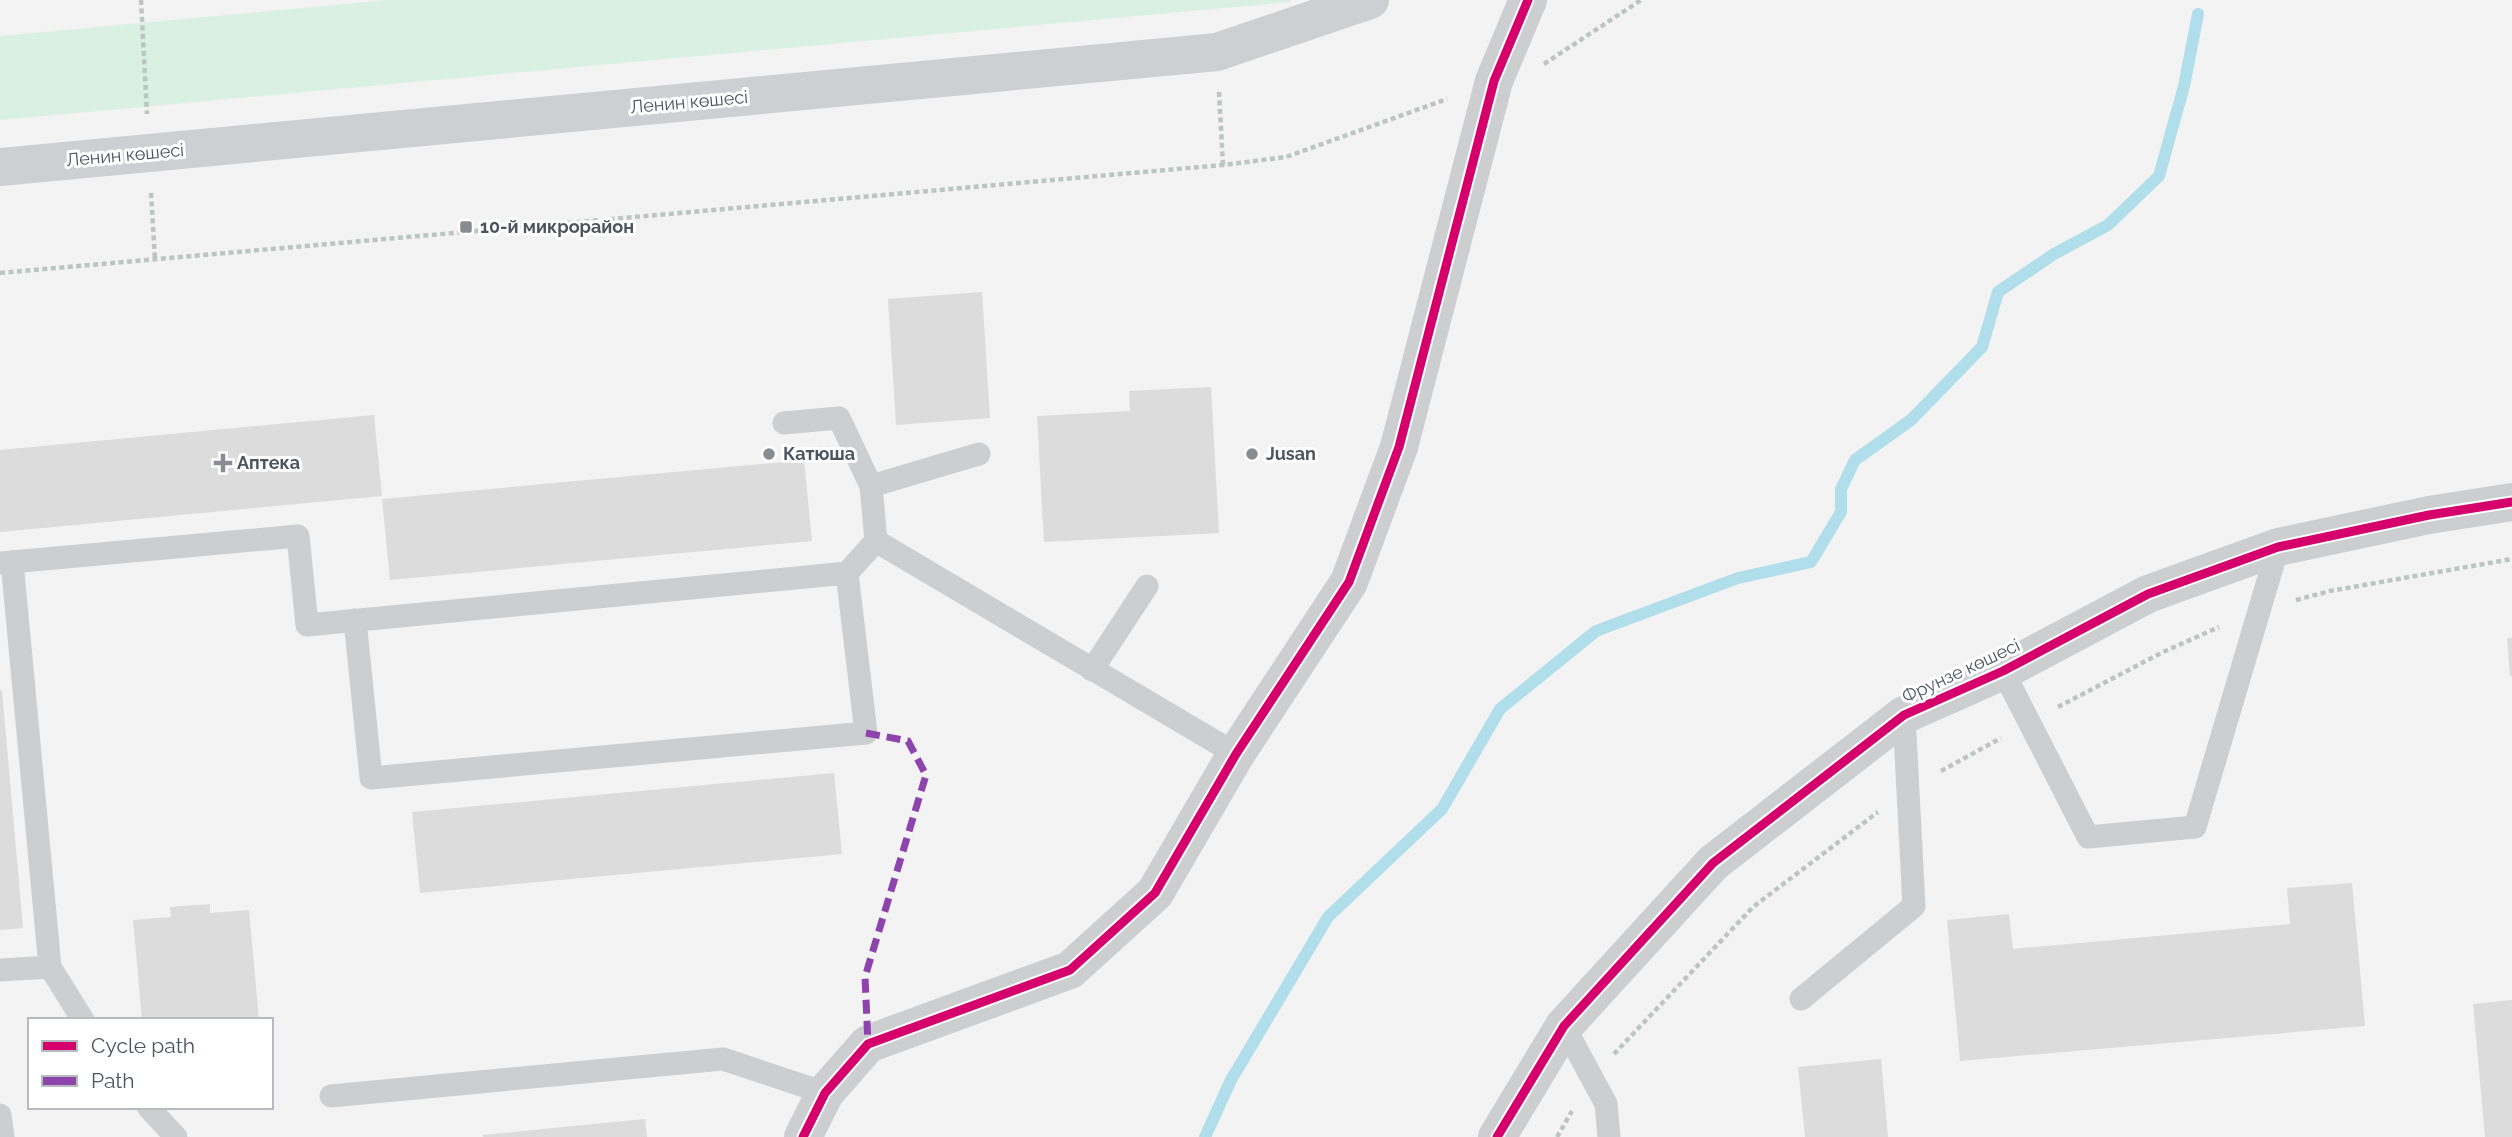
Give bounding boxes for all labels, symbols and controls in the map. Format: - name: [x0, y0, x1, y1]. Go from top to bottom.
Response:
- street label: Ленин көшесі: [629, 86, 749, 117]
- street label: Ленин көшесі: [65, 139, 185, 170]
- place label: 10-й микрорайон: [480, 216, 634, 237]
- marker: 10-й микрорайон: [458, 219, 474, 235]
- place label: Катюша: [783, 443, 855, 464]
- place label: Jusan: [1266, 443, 1316, 464]
- marker: Катюша: [761, 446, 777, 462]
- marker: Jusan: [1244, 446, 1260, 462]
- place label: Аптека: [237, 452, 300, 473]
- marker: Аптека: [215, 455, 231, 471]
- street label: Фрунзе көшесі: [1899, 634, 2023, 707]
- legend: [28, 1018, 273, 1109]
- text: Cycle path: [91, 1033, 195, 1058]
- text: Path: [91, 1068, 135, 1093]

